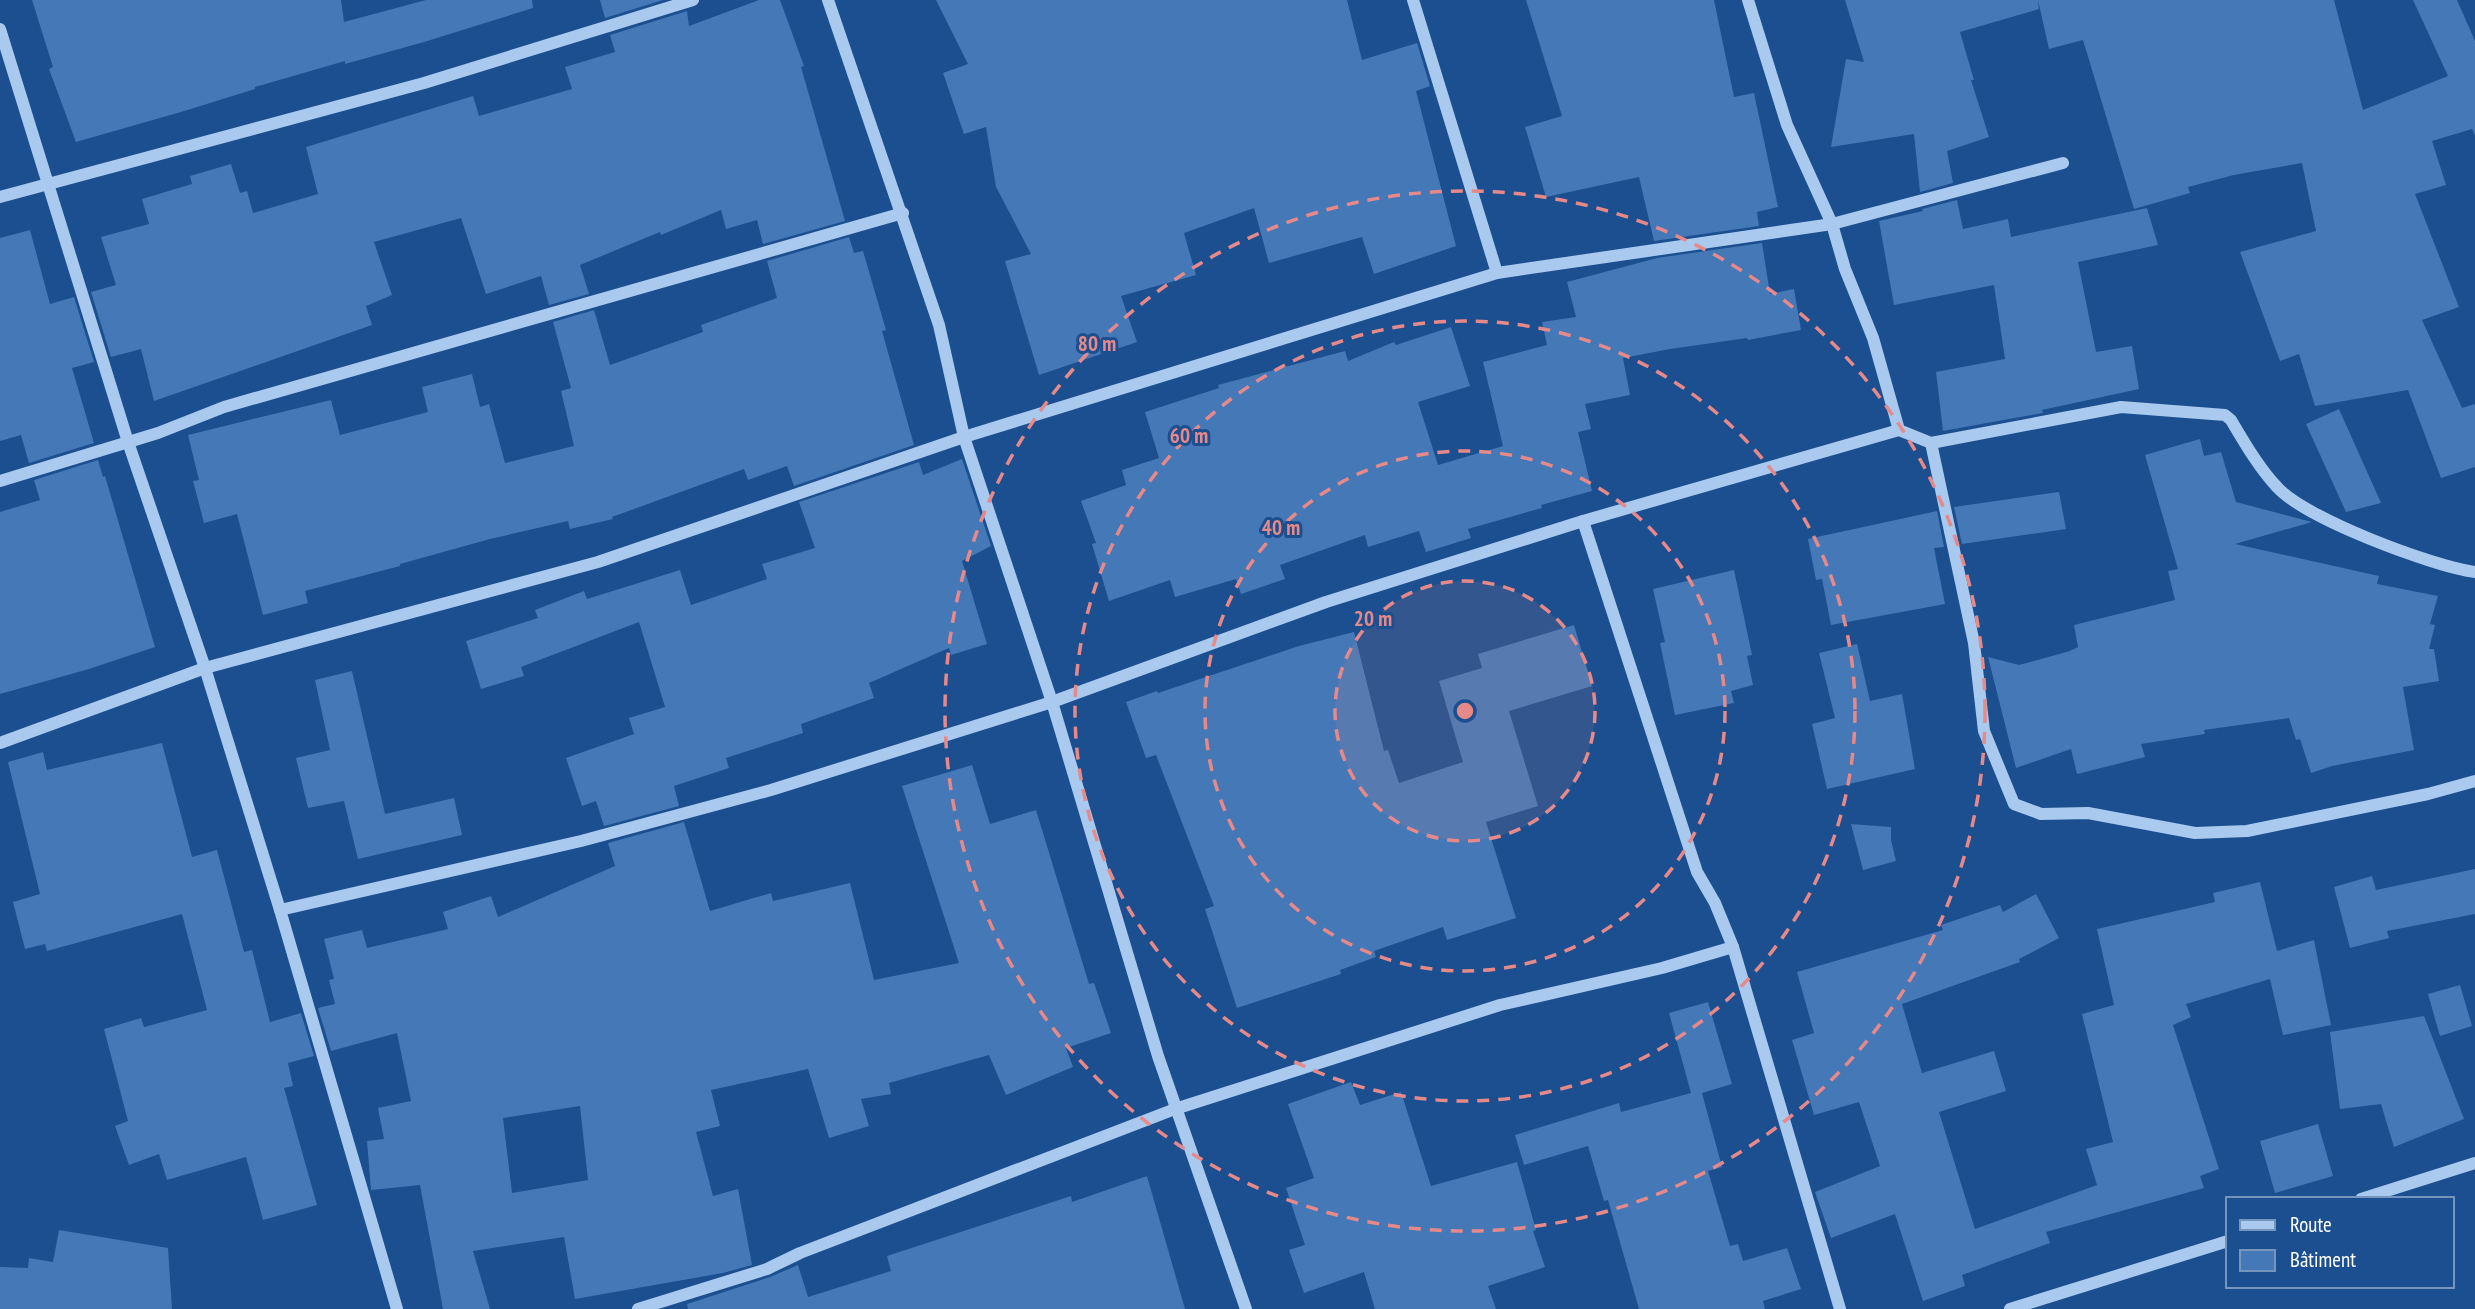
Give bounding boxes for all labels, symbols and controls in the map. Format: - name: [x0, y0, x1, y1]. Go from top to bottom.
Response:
- text: 80 m: [1078, 330, 1116, 357]
- text: 60 m: [1170, 422, 1208, 449]
- text: 40 m: [1262, 514, 1300, 541]
- text: 20 m: [1354, 605, 1392, 632]
- centre of rings: [1453, 699, 1477, 723]
- legend: [2226, 1197, 2454, 1288]
- text: Route: [2290, 1211, 2332, 1238]
- text: Bâtiment: [2290, 1246, 2356, 1273]

